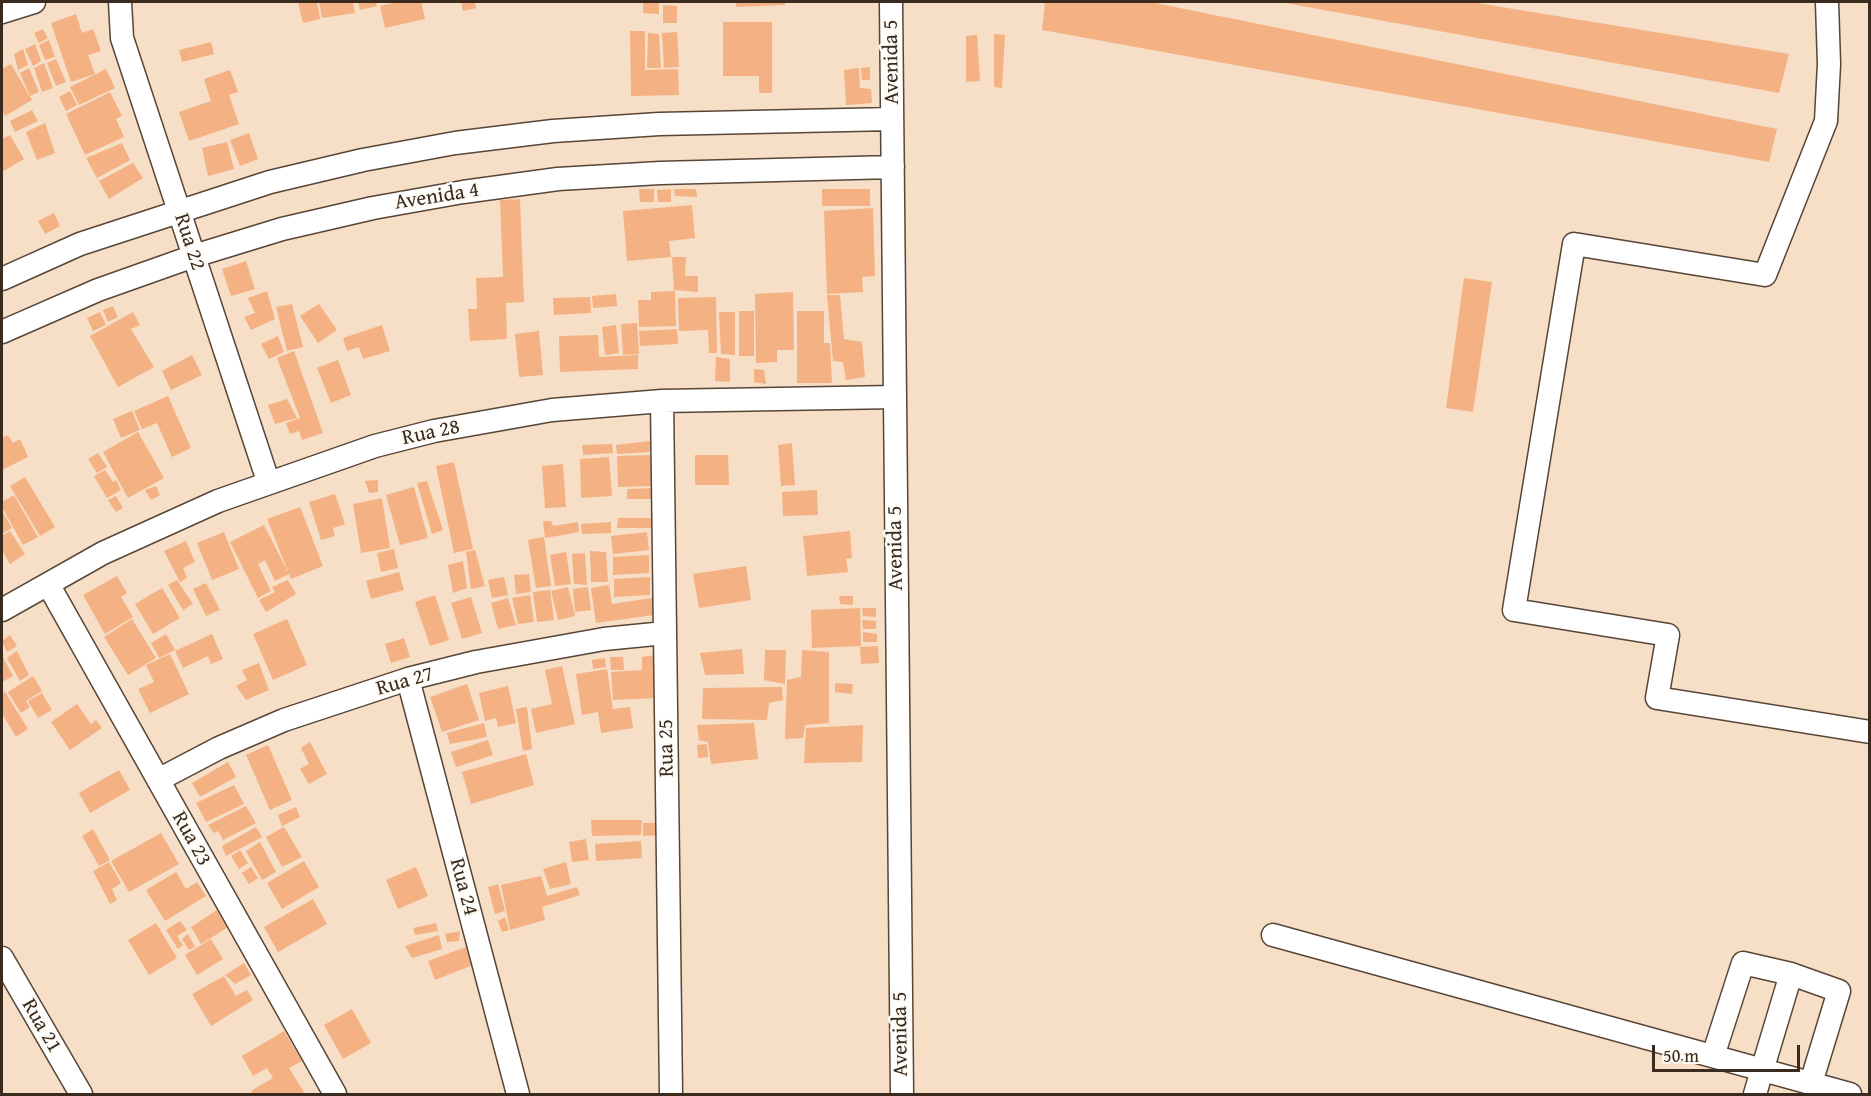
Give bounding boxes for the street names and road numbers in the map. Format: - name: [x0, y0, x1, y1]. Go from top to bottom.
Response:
- street label: Avenida 5: [879, 19, 905, 105]
- street label: Avenida 4: [393, 178, 481, 216]
- street label: Rua 22: [168, 210, 210, 274]
- street label: Rua 28: [400, 415, 462, 451]
- street label: Avenida 5: [883, 505, 909, 591]
- street label: Rua 27: [374, 662, 436, 702]
- street label: Rua 25: [654, 719, 680, 777]
- street label: Rua 23: [166, 807, 216, 871]
- street label: Rua 24: [443, 856, 483, 918]
- street label: Avenida 5: [888, 991, 914, 1077]
- street label: Rua 21: [16, 994, 66, 1058]

